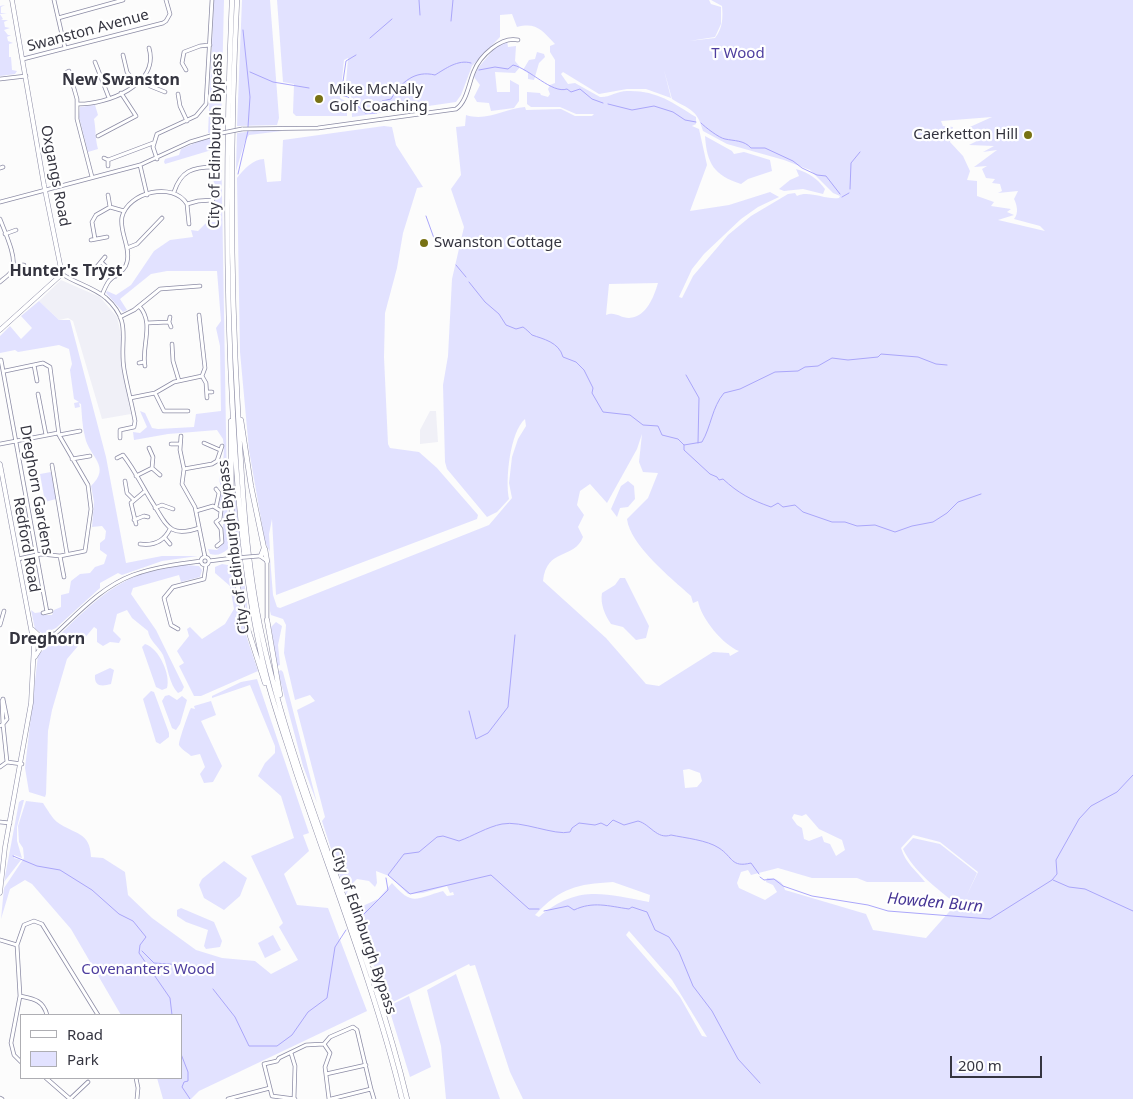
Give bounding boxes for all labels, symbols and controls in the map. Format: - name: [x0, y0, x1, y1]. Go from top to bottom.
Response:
- street label: Swanston Avenue: [25, 6, 151, 56]
- park label: T Wood: [711, 45, 765, 63]
- street label: City of Edinburgh Bypass: [205, 53, 227, 229]
- district label: New Swanston: [62, 70, 180, 90]
- place label: Mike McNally Golf Coaching: [329, 81, 428, 116]
- marker: Mike McNally Golf Coaching: [313, 93, 325, 105]
- street label: Oxgangs Road: [36, 124, 74, 228]
- place label: Caerketton Hill: [913, 126, 1018, 144]
- marker: Caerketton Hill: [1022, 129, 1034, 141]
- place label: Swanston Cottage: [434, 234, 562, 252]
- marker: Swanston Cottage: [418, 237, 430, 249]
- district label: Hunter's Tryst: [10, 261, 122, 281]
- street label: Dreghorn Gardens: [16, 424, 56, 556]
- street label: City of Edinburgh Bypass: [214, 459, 254, 635]
- street label: Redford Road: [9, 496, 43, 594]
- district label: Dreghorn: [9, 629, 85, 649]
- street label: City of Edinburgh Bypass: [326, 845, 400, 1017]
- water label: Howden Burn: [886, 889, 984, 917]
- park label: Covenanters Wood: [81, 961, 215, 979]
- legend: [20, 1014, 182, 1079]
- text: Road: [67, 1024, 103, 1044]
- scale bar: [953, 1046, 1046, 1078]
- text: Park: [67, 1049, 99, 1069]
- text: 200 m: [958, 1055, 1002, 1075]

